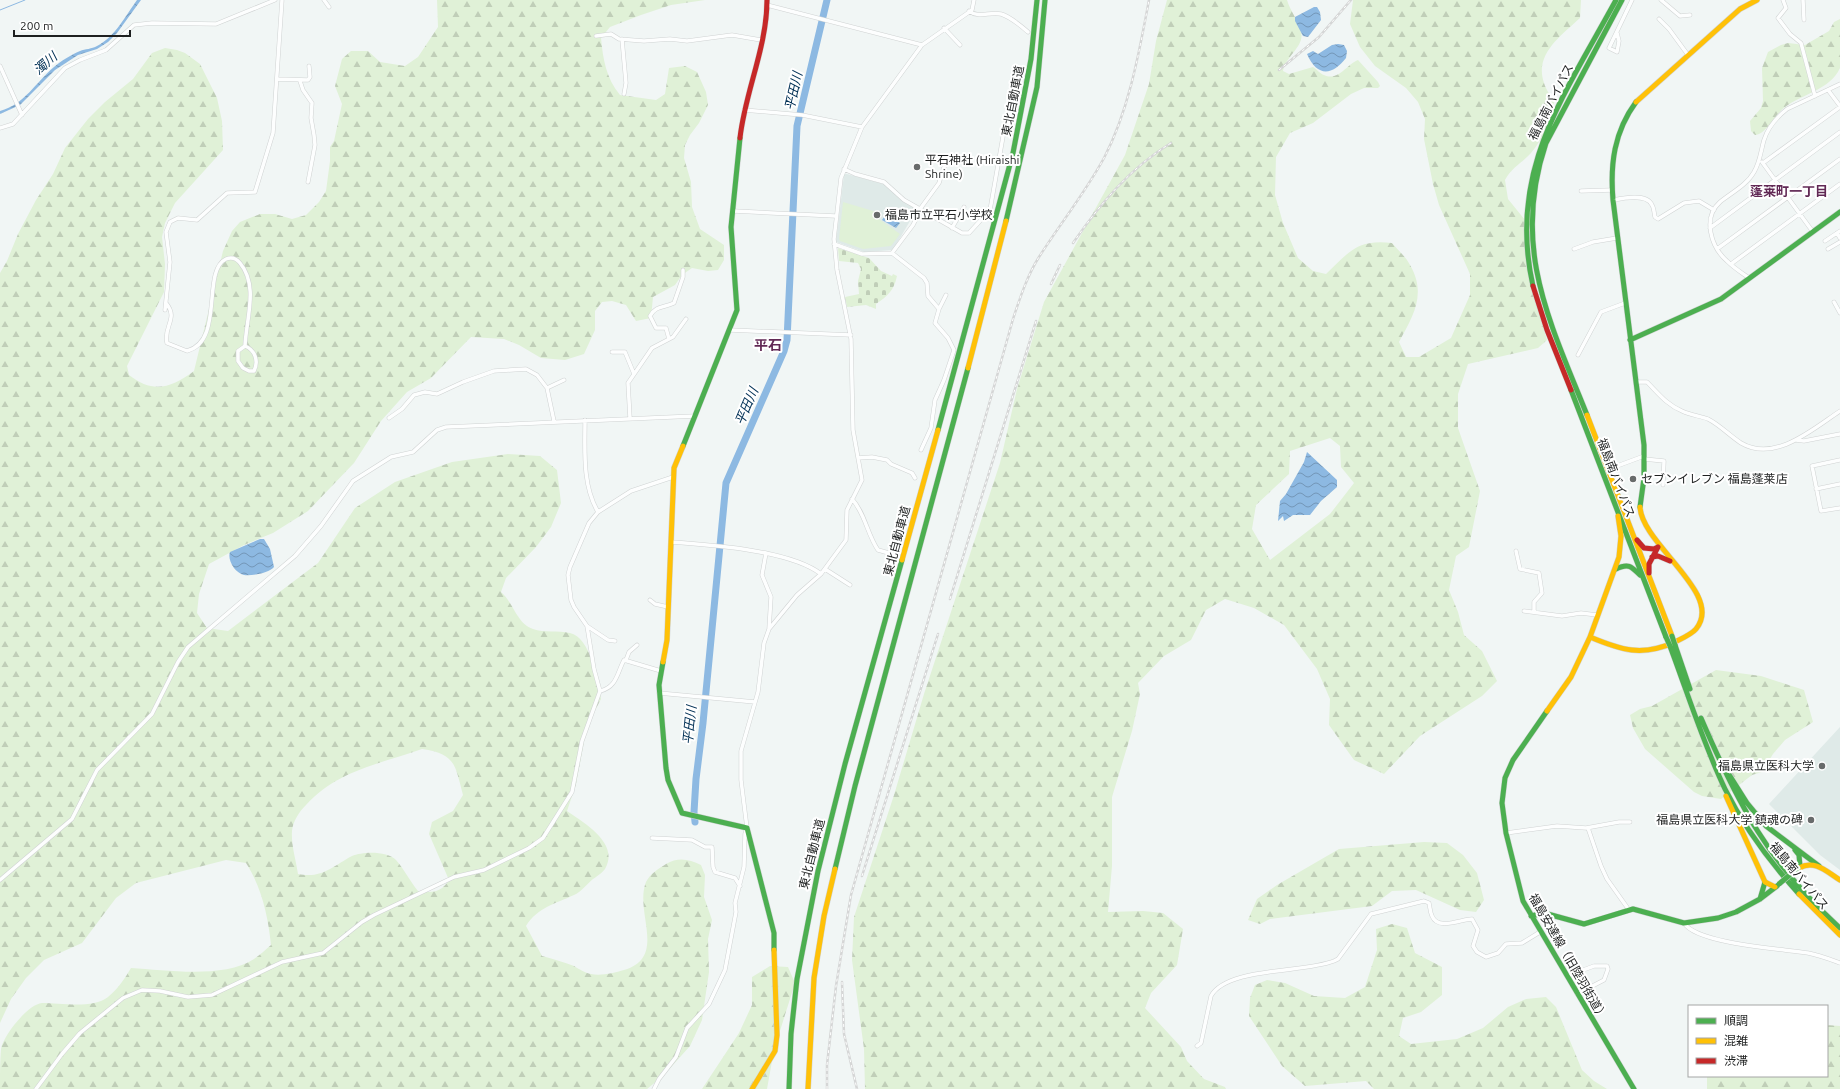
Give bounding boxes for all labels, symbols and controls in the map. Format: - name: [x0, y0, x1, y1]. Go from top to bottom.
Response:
- scale bar: [14, 12, 130, 38]
- text: 200 m: [20, 19, 53, 32]
- water label: 濁川: [31, 48, 61, 77]
- street label: 福島南バイパス: [1526, 62, 1575, 142]
- street label: 東北自動車道: [999, 64, 1026, 137]
- water label: 平田川: [782, 68, 805, 112]
- place label: 平石神社 (Hiraishi Shrine): [925, 153, 1019, 181]
- marker: 平石神社 (Hiraishi Shrine): [912, 162, 922, 172]
- district label: 蓬莱町一丁目: [1750, 184, 1828, 198]
- place label: 福島市立平石小学校: [885, 208, 993, 221]
- marker: 福島市立平石小学校: [872, 210, 882, 220]
- district label: 平石: [754, 337, 782, 353]
- water label: 平田川: [732, 383, 761, 427]
- street label: 福島南バイパス: [1595, 436, 1638, 519]
- place label: セブンイレブン 福島蓬莱店: [1641, 472, 1788, 485]
- marker: セブンイレブン 福島蓬莱店: [1628, 474, 1638, 484]
- street label: 東北自動車道: [881, 504, 912, 577]
- water label: 平田川: [680, 703, 698, 745]
- place label: 福島県立医科大学: [1718, 759, 1814, 772]
- marker: 福島県立医科大学: [1817, 761, 1827, 771]
- place label: 福島県立医科大学 鎮魂の碑: [1656, 813, 1803, 826]
- marker: 福島県立医科大学 鎮魂の碑: [1806, 815, 1816, 825]
- street label: 東北自動車道: [796, 817, 827, 890]
- street label: 福島南バイパス: [1767, 839, 1831, 912]
- street label: 福島安達線（旧陸羽街道）: [1527, 891, 1610, 1022]
- legend: [1688, 1005, 1828, 1077]
- text: 順調: [1724, 1014, 1748, 1027]
- text: 混雑: [1724, 1034, 1748, 1047]
- text: 渋滞: [1724, 1054, 1748, 1067]

